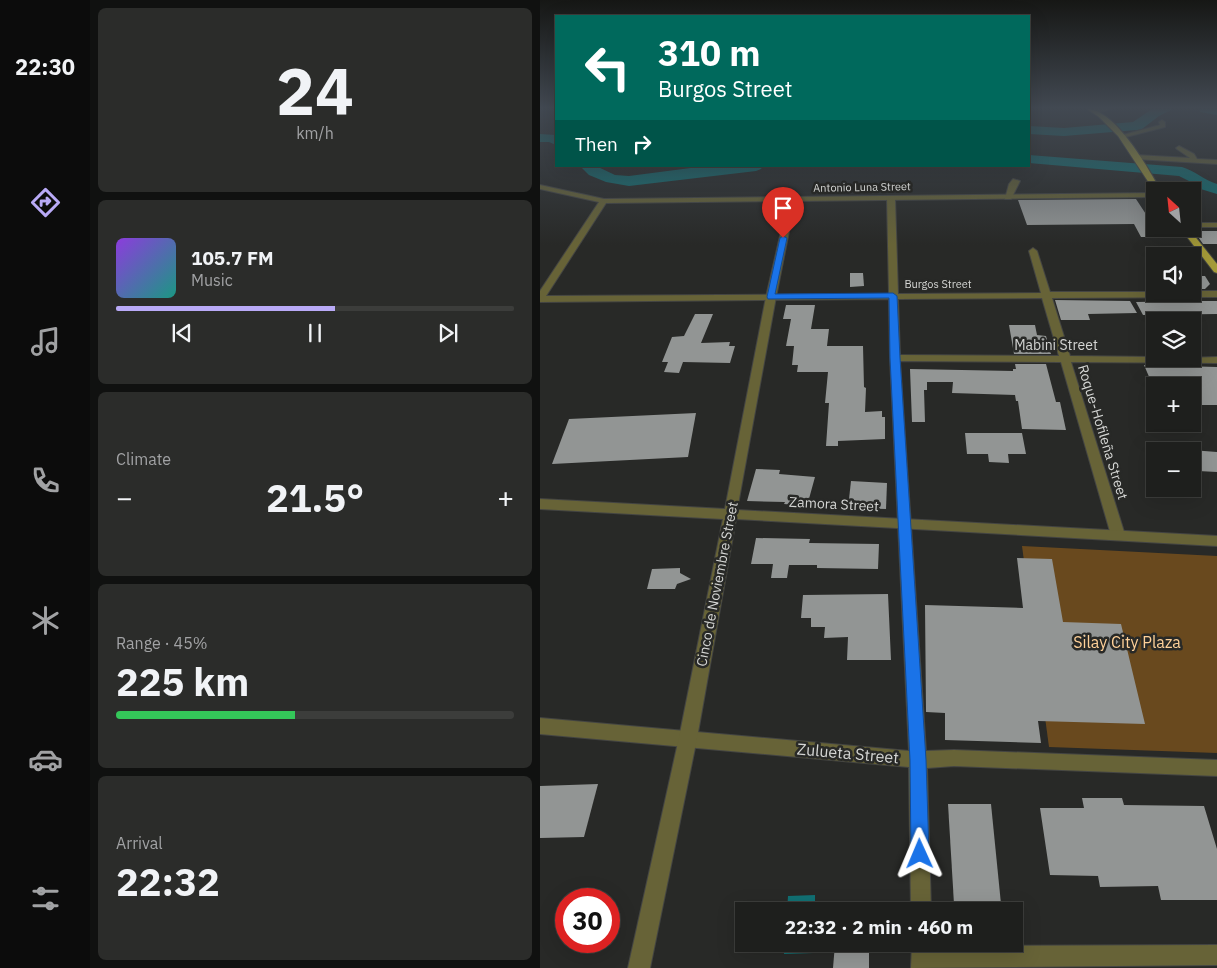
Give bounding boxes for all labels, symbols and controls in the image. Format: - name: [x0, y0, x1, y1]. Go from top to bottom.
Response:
- text: 310 m: [658, 30, 761, 76]
- icon: left: [575, 35, 640, 100]
- text: 24: [276, 48, 354, 133]
- text: 22:30: [15, 52, 75, 81]
- text: Burgos Street: [658, 74, 793, 103]
- text: km/h: [296, 123, 334, 143]
- icon: right: [628, 130, 656, 158]
- text: Then: [575, 132, 618, 156]
- street label: Antonio Luna Street: [813, 179, 911, 195]
- north arrow: [1146, 182, 1201, 238]
- map controls: [1146, 182, 1201, 497]
- icon: directions: [28, 185, 63, 220]
- pin: [762, 187, 804, 238]
- icon: arrive: [769, 194, 797, 222]
- text: 105.7 FM: [191, 246, 274, 270]
- button: sound: [1146, 247, 1201, 302]
- text: Music: [191, 270, 233, 290]
- street label: Burgos Street: [904, 277, 972, 291]
- button: layers: [1146, 312, 1201, 367]
- icon: previous: [168, 319, 196, 347]
- icon: pause: [301, 319, 329, 347]
- icon: next: [434, 319, 462, 347]
- icon: music: [28, 324, 63, 359]
- street label: Mabini Street: [1014, 336, 1098, 354]
- street label: Roque-Hofileña Street: [1074, 362, 1132, 502]
- button: +: [1146, 377, 1201, 432]
- button: −: [1146, 442, 1201, 497]
- text: Climate: [116, 449, 171, 469]
- icon: phone: [28, 463, 63, 498]
- text: 21.5°: [266, 473, 364, 522]
- text: −: [116, 479, 133, 516]
- text: +: [497, 479, 514, 516]
- street label: Zamora Street: [789, 493, 879, 515]
- street label: Cinco de Noviembre Street: [692, 500, 742, 668]
- icon: climate: [28, 603, 63, 638]
- park label: Silay City Plaza: [1073, 632, 1181, 652]
- text: Range · 45%: [116, 633, 208, 653]
- text: 225 km: [116, 657, 249, 706]
- street label: Zulueta Street: [796, 739, 900, 767]
- icon: car: [28, 742, 63, 777]
- position arrow: [893, 827, 945, 879]
- text: Arrival: [116, 833, 163, 853]
- text: 22:32: [116, 857, 220, 906]
- icon: filters: [28, 881, 63, 916]
- speed limit sign: 30: [555, 888, 620, 953]
- text: 22:32 · 2 min · 460 m: [785, 915, 973, 939]

